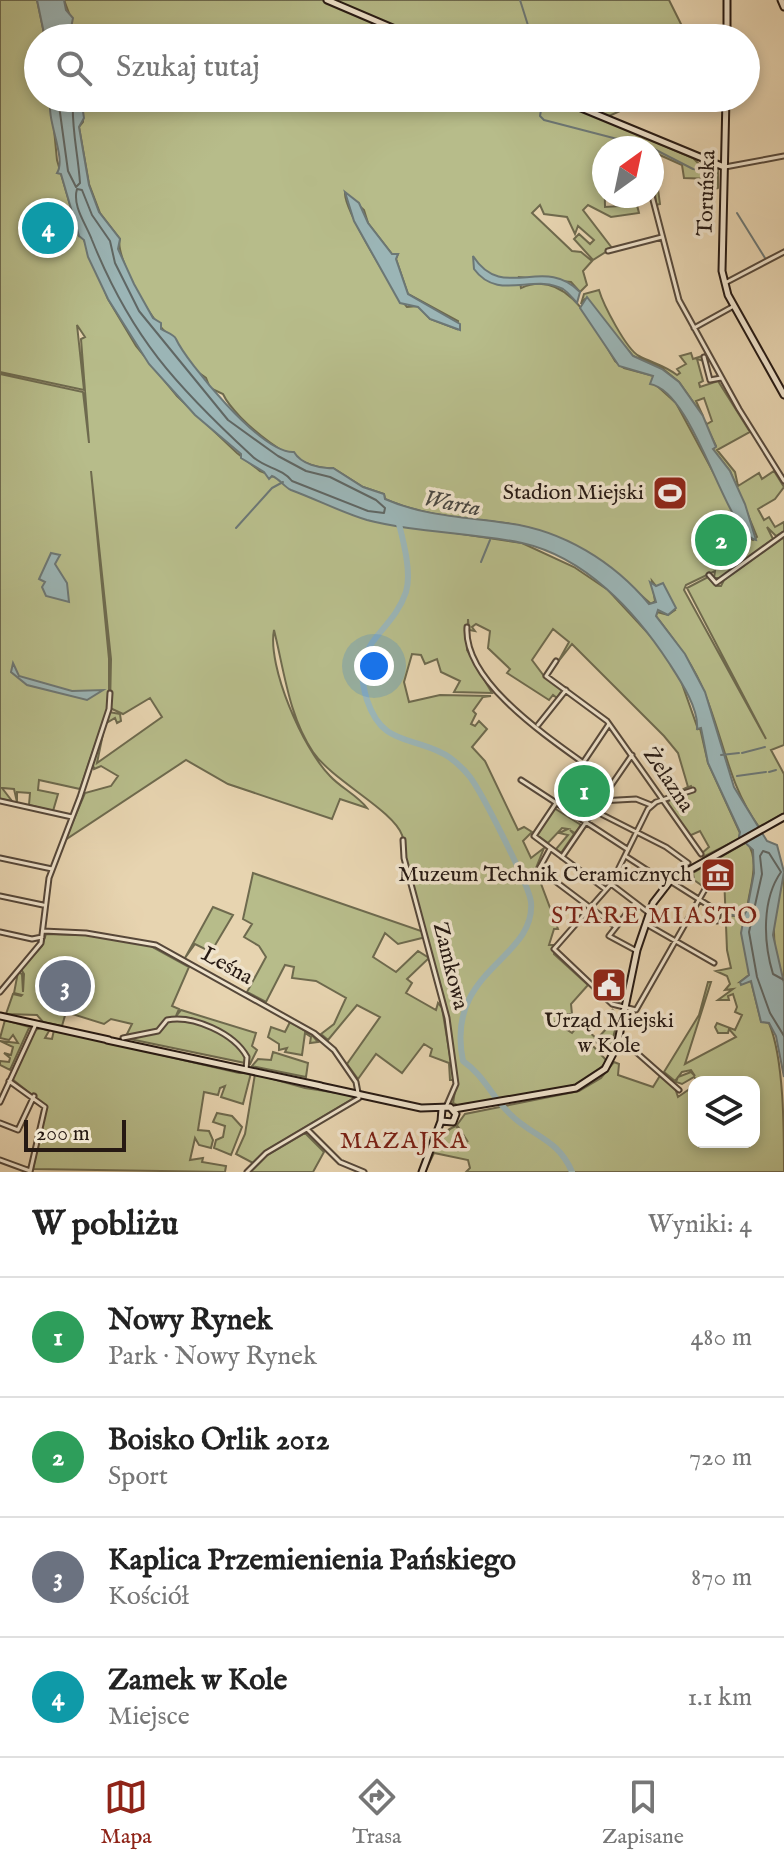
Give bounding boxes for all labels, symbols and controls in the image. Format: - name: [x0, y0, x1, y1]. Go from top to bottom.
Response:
- search box: [24, 24, 760, 112]
- icon: search: [52, 46, 96, 90]
- text: Szukaj tutaj: [116, 49, 260, 87]
- north arrow: [592, 136, 664, 208]
- street label: Toruńska: [692, 149, 723, 237]
- pin: 4: [22, 198, 74, 258]
- sports icon: Stadion Miejski: [651, 474, 689, 512]
- place label: Stadion Miejski: [503, 479, 644, 507]
- water label: Warta: [421, 483, 483, 525]
- pin: 2: [695, 510, 747, 570]
- your location: [354, 646, 394, 686]
- street label: Żelazna: [636, 742, 700, 818]
- pin: 1: [558, 761, 610, 821]
- museum icon: Muzeum Technik Ceramicznych: [699, 856, 737, 894]
- place label: Muzeum Technik Ceramicznych: [398, 861, 692, 889]
- district label: STARE MIASTO: [551, 901, 759, 932]
- street label: Zamkowa: [426, 919, 474, 1013]
- street label: Leśna: [196, 940, 258, 992]
- pin: 3: [39, 956, 91, 1016]
- public building icon: Urząd Miejski w Kole: [590, 966, 628, 1004]
- place label: Urząd Miejski w Kole: [544, 1007, 674, 1060]
- map controls: [688, 1076, 760, 1148]
- button: layers: [688, 1076, 760, 1148]
- scale bar: [24, 1116, 126, 1152]
- text: 200 m: [36, 1120, 90, 1148]
- district label: MAZAJKA: [340, 1126, 468, 1157]
- text: W pobliżu: [32, 1203, 178, 1246]
- text: Wyniki: 4: [648, 1208, 752, 1241]
- text: Nowy Rynek: [108, 1302, 272, 1340]
- text: 1: [53, 1321, 63, 1354]
- text: 480 m: [691, 1321, 752, 1354]
- text: Park · Nowy Rynek: [108, 1340, 317, 1373]
- text: Boisko Orlik 2012: [108, 1422, 330, 1460]
- text: 2: [52, 1441, 64, 1474]
- text: 720 m: [689, 1441, 752, 1474]
- text: Sport: [108, 1460, 168, 1493]
- text: Kaplica Przemienienia Pańskiego: [108, 1542, 516, 1580]
- text: 3: [53, 1561, 63, 1594]
- text: 870 m: [691, 1561, 752, 1594]
- text: Kościół: [108, 1580, 189, 1613]
- text: Zamek w Kole: [108, 1662, 287, 1700]
- text: 4: [52, 1681, 64, 1714]
- text: 1.1 km: [687, 1681, 752, 1714]
- text: Miejsce: [108, 1700, 190, 1733]
- tab: Mapa: [100, 1775, 152, 1851]
- tab: Trasa: [352, 1775, 402, 1851]
- tab: Zapisane: [602, 1775, 684, 1851]

